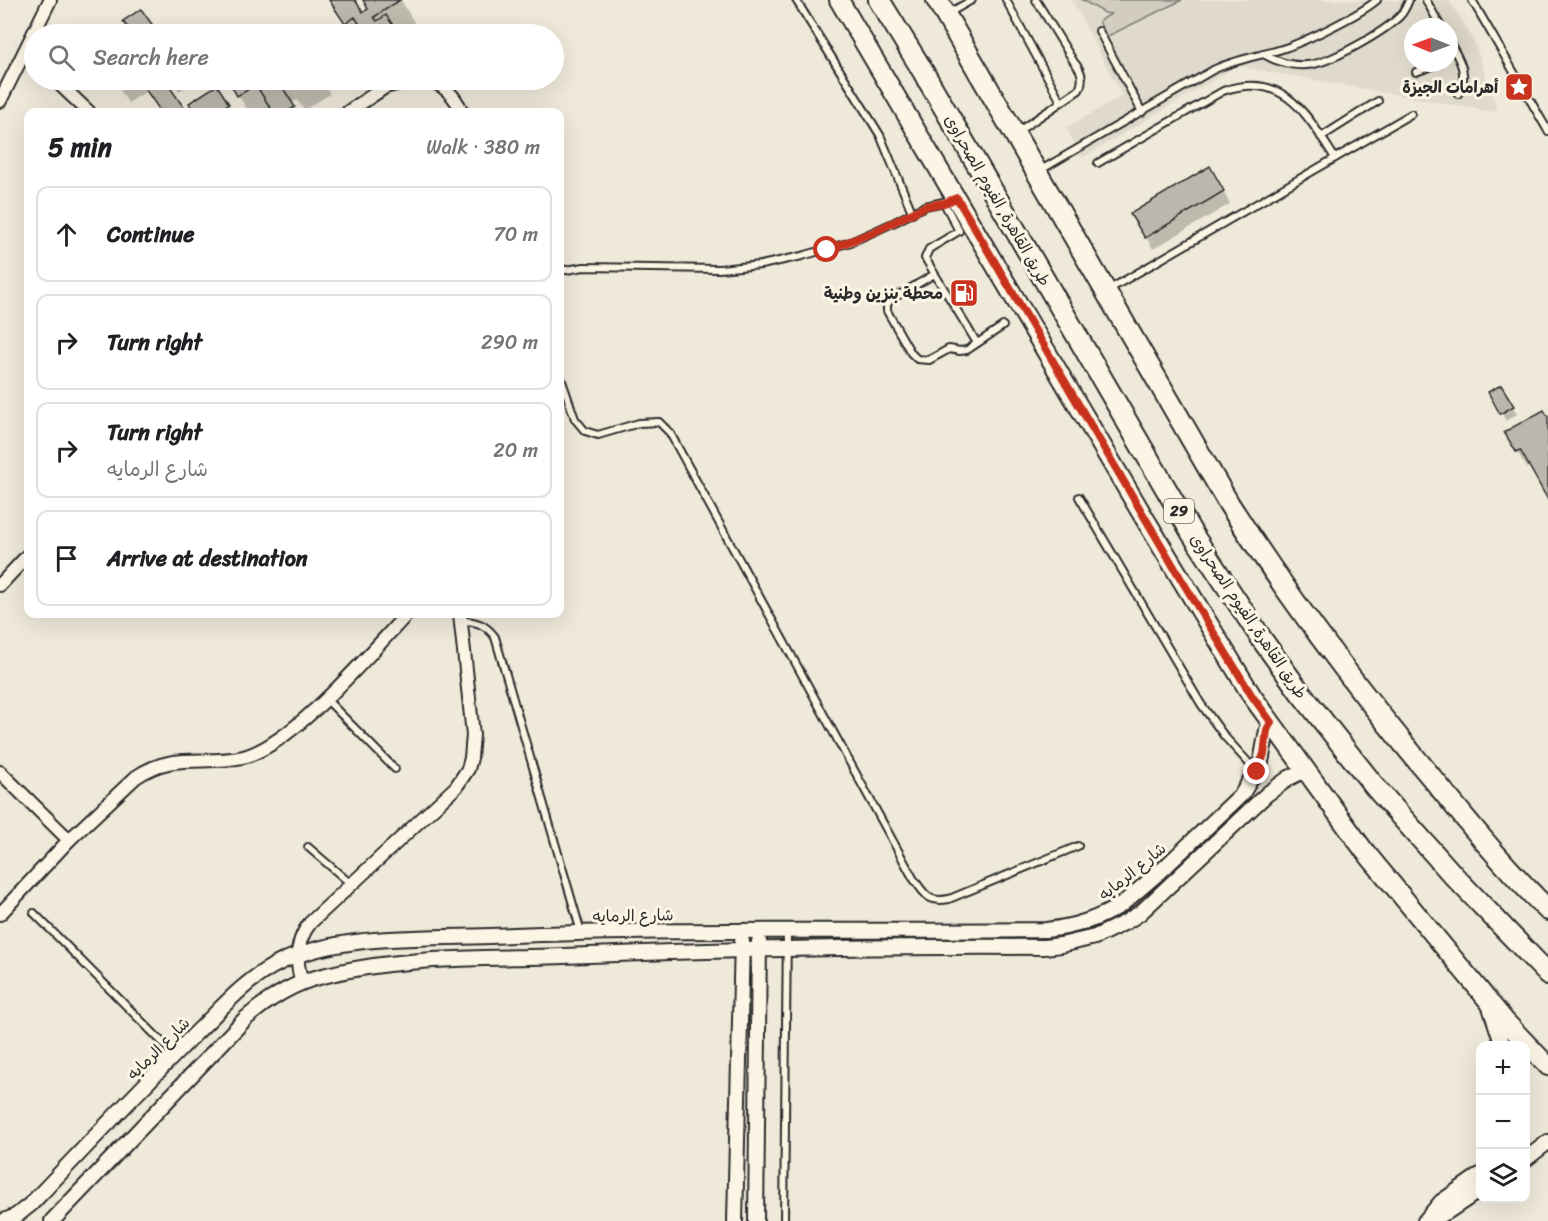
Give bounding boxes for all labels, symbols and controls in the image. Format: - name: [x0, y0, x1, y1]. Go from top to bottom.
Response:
- north arrow: [1404, 18, 1458, 72]
- search box: [24, 24, 564, 90]
- text: Search here: [93, 38, 209, 77]
- icon: search: [45, 41, 78, 74]
- place icon: أهرامات الجيزة: [1503, 71, 1535, 103]
- place label: أهرامات الجيزة: [1402, 73, 1499, 102]
- street label: طريق القاهرة, الفيوم الصحراوى: [936, 109, 1059, 292]
- text: 5 min: [48, 124, 112, 170]
- text: Walk · 380 m: [426, 130, 540, 165]
- text: Continue: [107, 215, 195, 254]
- text: 70 m: [493, 217, 538, 252]
- icon: ahead: [50, 218, 83, 251]
- route start: [813, 236, 839, 262]
- fuel station icon: محطة بنزين وطنية: [948, 277, 980, 309]
- place label: محطة بنزين وطنية: [824, 279, 943, 308]
- text: Turn right: [107, 323, 202, 362]
- text: 290 m: [481, 325, 538, 360]
- icon: right: [50, 326, 83, 359]
- text: Turn right: [107, 413, 202, 452]
- text: 20 m: [493, 433, 538, 468]
- icon: right: [50, 434, 83, 467]
- text: شارع الرمايه: [107, 452, 208, 487]
- road number: 29: [1164, 499, 1194, 523]
- street label: طريق القاهرة, الفيوم الصحراوى: [1182, 527, 1315, 705]
- text: Arrive at destination: [107, 539, 308, 578]
- icon: arrive: [50, 542, 83, 575]
- route end: [1243, 758, 1269, 784]
- street label: شارع الرمايه: [1092, 835, 1173, 908]
- street label: شارع الرمايه: [592, 900, 674, 931]
- street label: شارع الرمايه: [120, 1010, 197, 1087]
- map controls: [1476, 1041, 1530, 1203]
- button: +: [1476, 1041, 1530, 1095]
- button: −: [1476, 1095, 1530, 1149]
- button: layers: [1476, 1149, 1530, 1203]

